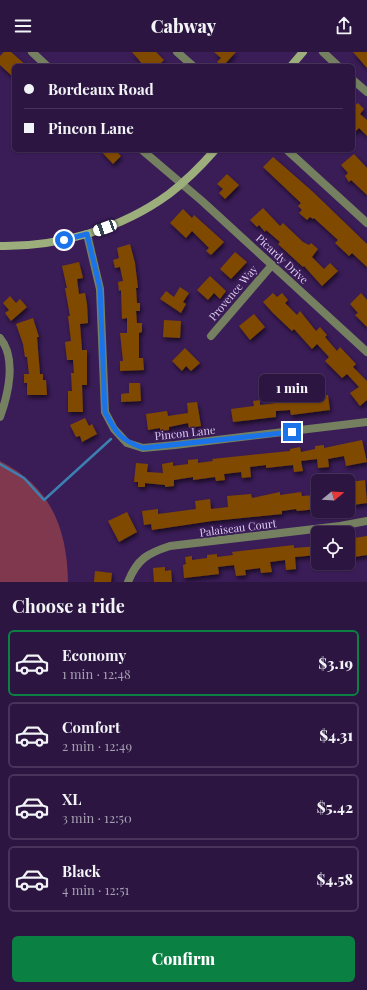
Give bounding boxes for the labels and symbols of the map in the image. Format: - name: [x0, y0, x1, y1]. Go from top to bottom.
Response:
- car: [92, 218, 118, 238]
- street label: Picardy Drive: [253, 230, 312, 287]
- route start: [55, 231, 73, 249]
- street label: Provence Way: [205, 261, 261, 324]
- callout: 1 min: [259, 374, 325, 402]
- street label: Pincon Lane: [154, 422, 216, 443]
- route end: [283, 423, 301, 441]
- north arrow: [311, 474, 355, 518]
- street label: Palaiseau Court: [199, 515, 277, 540]

